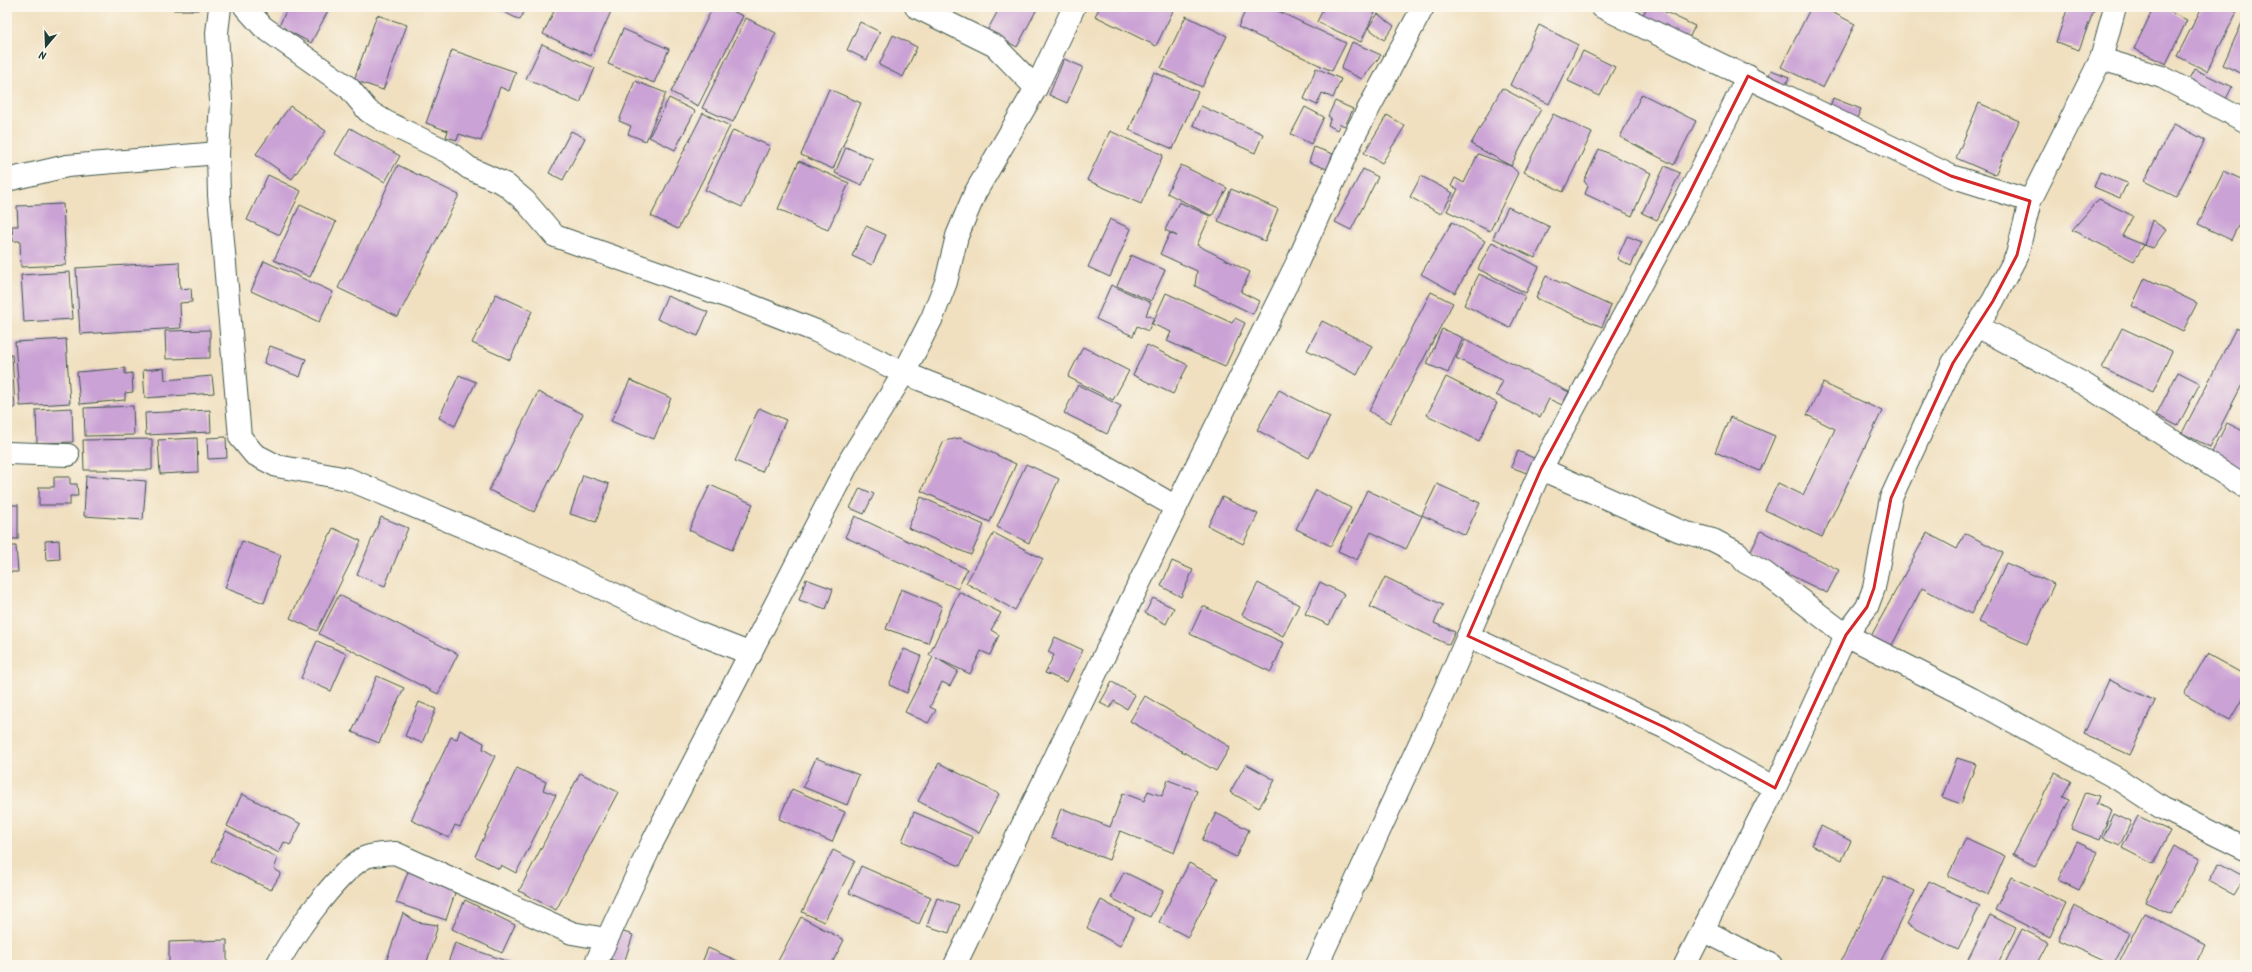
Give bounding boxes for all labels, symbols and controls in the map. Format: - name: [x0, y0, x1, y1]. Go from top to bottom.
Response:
- north arrow: [26, 26, 66, 66]
- text: N: [37, 45, 49, 64]

